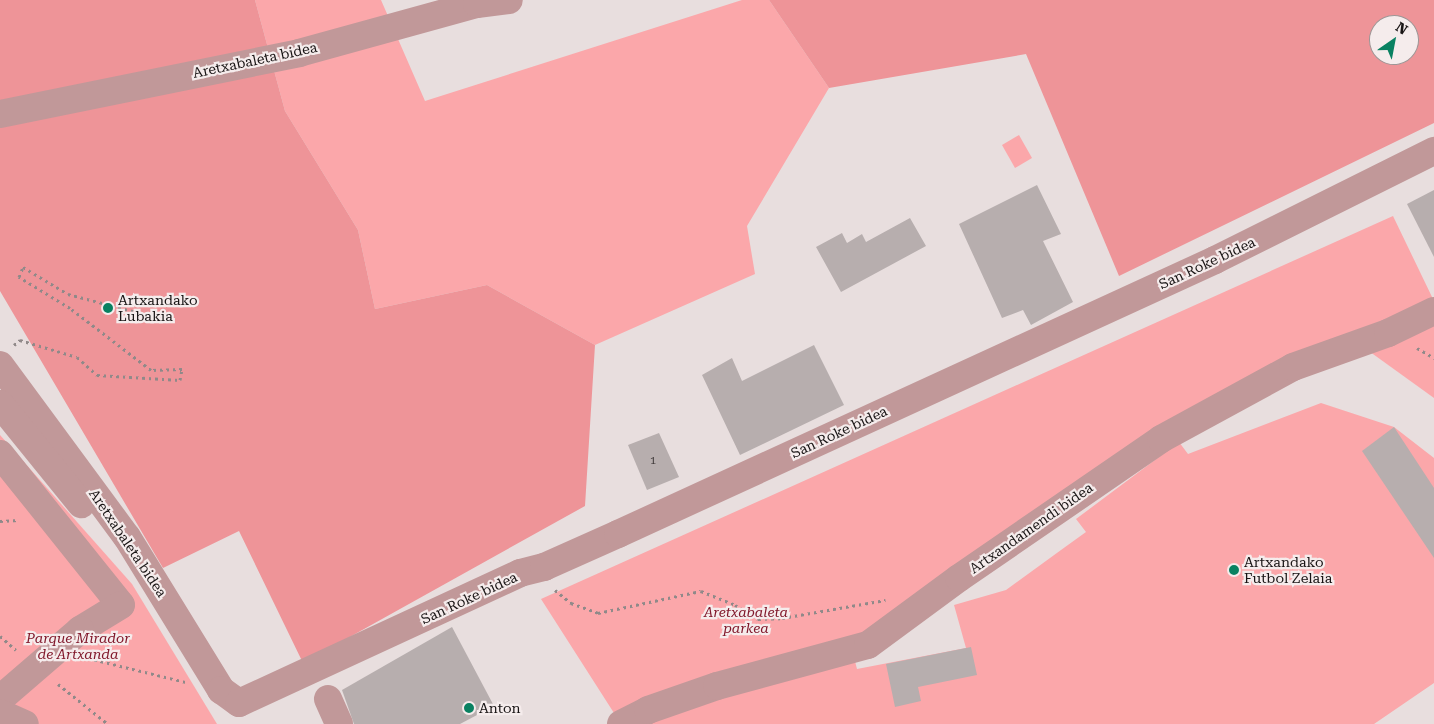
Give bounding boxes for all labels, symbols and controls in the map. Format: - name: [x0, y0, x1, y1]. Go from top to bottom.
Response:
- north arrow: [1369, 15, 1419, 65]
- text: N: [1393, 19, 1411, 38]
- street label: Aretxabaleta bidea: [191, 39, 319, 81]
- street label: San Roke bidea: [1156, 233, 1258, 293]
- place label: Artxandako Lubakia: [118, 292, 198, 324]
- marker: Artxandako Lubakia: [102, 302, 114, 314]
- street label: San Roke bidea: [788, 402, 890, 462]
- house number: 1: [650, 454, 656, 468]
- street label: Artxandamendi bidea: [966, 479, 1096, 577]
- street label: Aretxabaleta bidea: [86, 486, 170, 600]
- place label: Artxandako Futbol Zelaia: [1244, 554, 1332, 586]
- marker: Artxandako Futbol Zelaia: [1228, 564, 1240, 576]
- street label: San Roke bidea: [418, 568, 520, 628]
- park label: Aretxabaleta parkea: [704, 604, 788, 636]
- park label: Parque Mirador de Artxanda: [26, 630, 130, 662]
- place label: Anton: [479, 700, 521, 716]
- marker: Anton: [463, 702, 475, 714]

